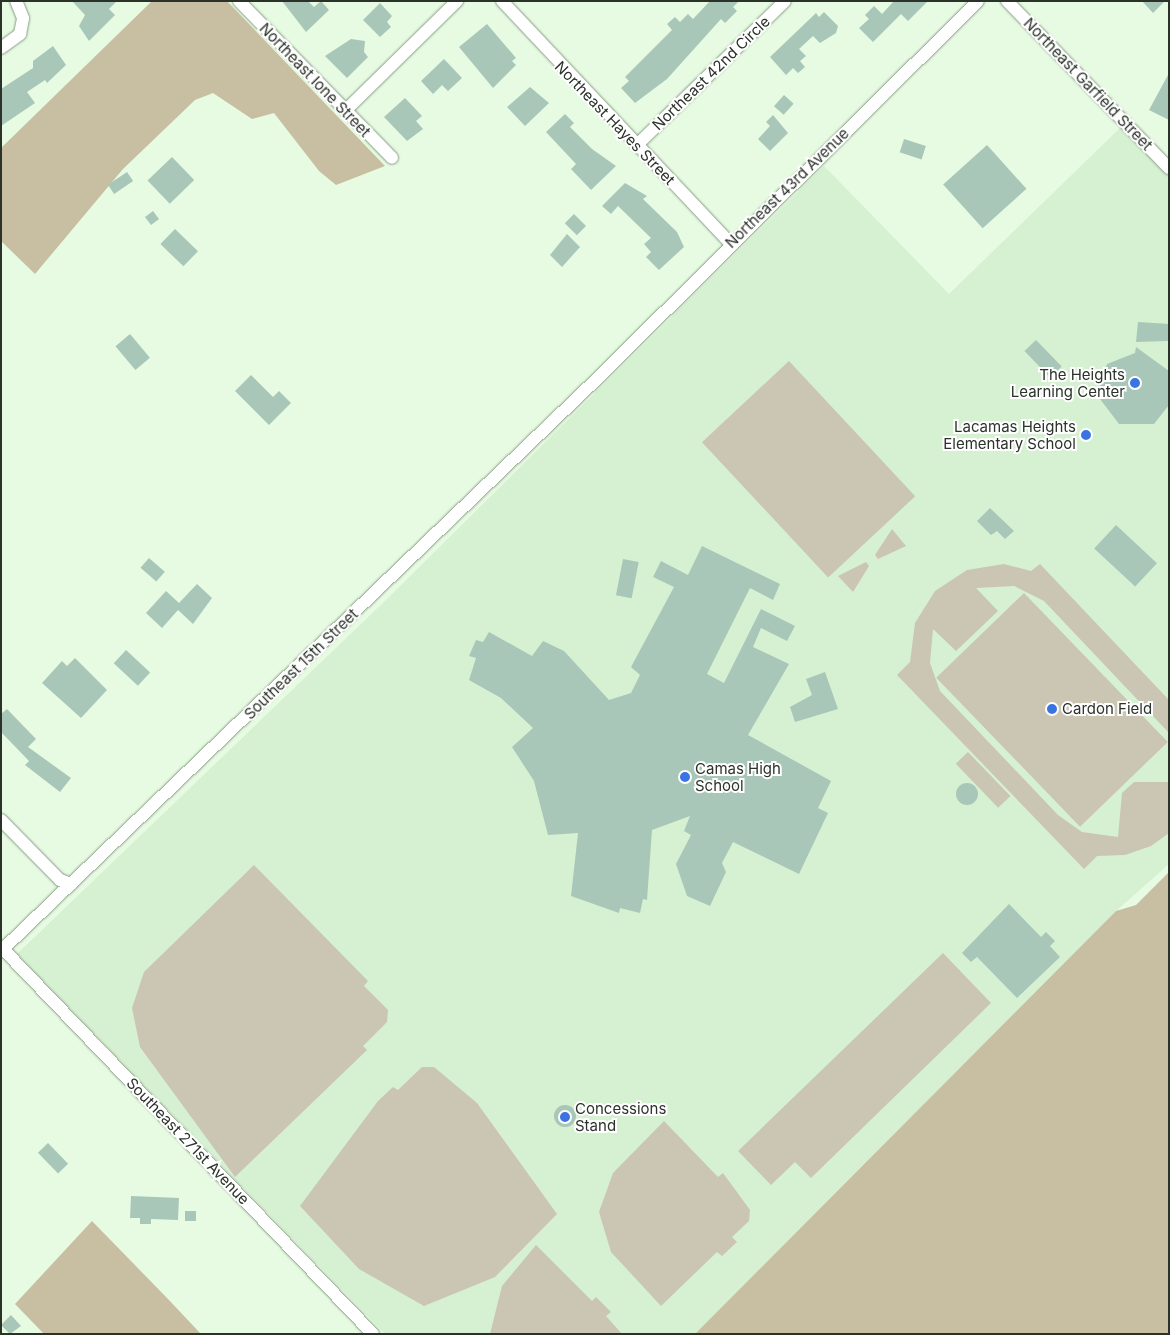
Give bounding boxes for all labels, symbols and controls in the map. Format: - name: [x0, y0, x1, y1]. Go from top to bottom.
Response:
- street label: Northeast 42nd Circle: [649, 12, 773, 134]
- street label: Northeast Garfield Street: [1020, 14, 1156, 154]
- street label: Northeast Ione Street: [256, 19, 374, 141]
- street label: Northeast Hayes Street: [551, 57, 679, 189]
- street label: Northeast 43rd Avenue: [721, 124, 853, 252]
- place label: The Heights Learning Center: [1011, 365, 1125, 400]
- marker: The Heights Learning Center: [1129, 377, 1141, 389]
- place label: Lacamas Heights Elementary School: [943, 417, 1076, 452]
- marker: Lacamas Heights Elementary School: [1080, 429, 1092, 441]
- street label: Southeast 15th Street: [240, 605, 362, 723]
- place label: Cardon Field: [1062, 700, 1152, 718]
- marker: Cardon Field: [1046, 703, 1058, 715]
- place label: Camas High School: [695, 759, 781, 794]
- marker: Camas High School: [679, 771, 691, 783]
- street label: Southeast 271st Avenue: [123, 1074, 253, 1208]
- place label: Concessions Stand: [575, 1099, 666, 1134]
- marker: Concessions Stand: [559, 1111, 571, 1123]

